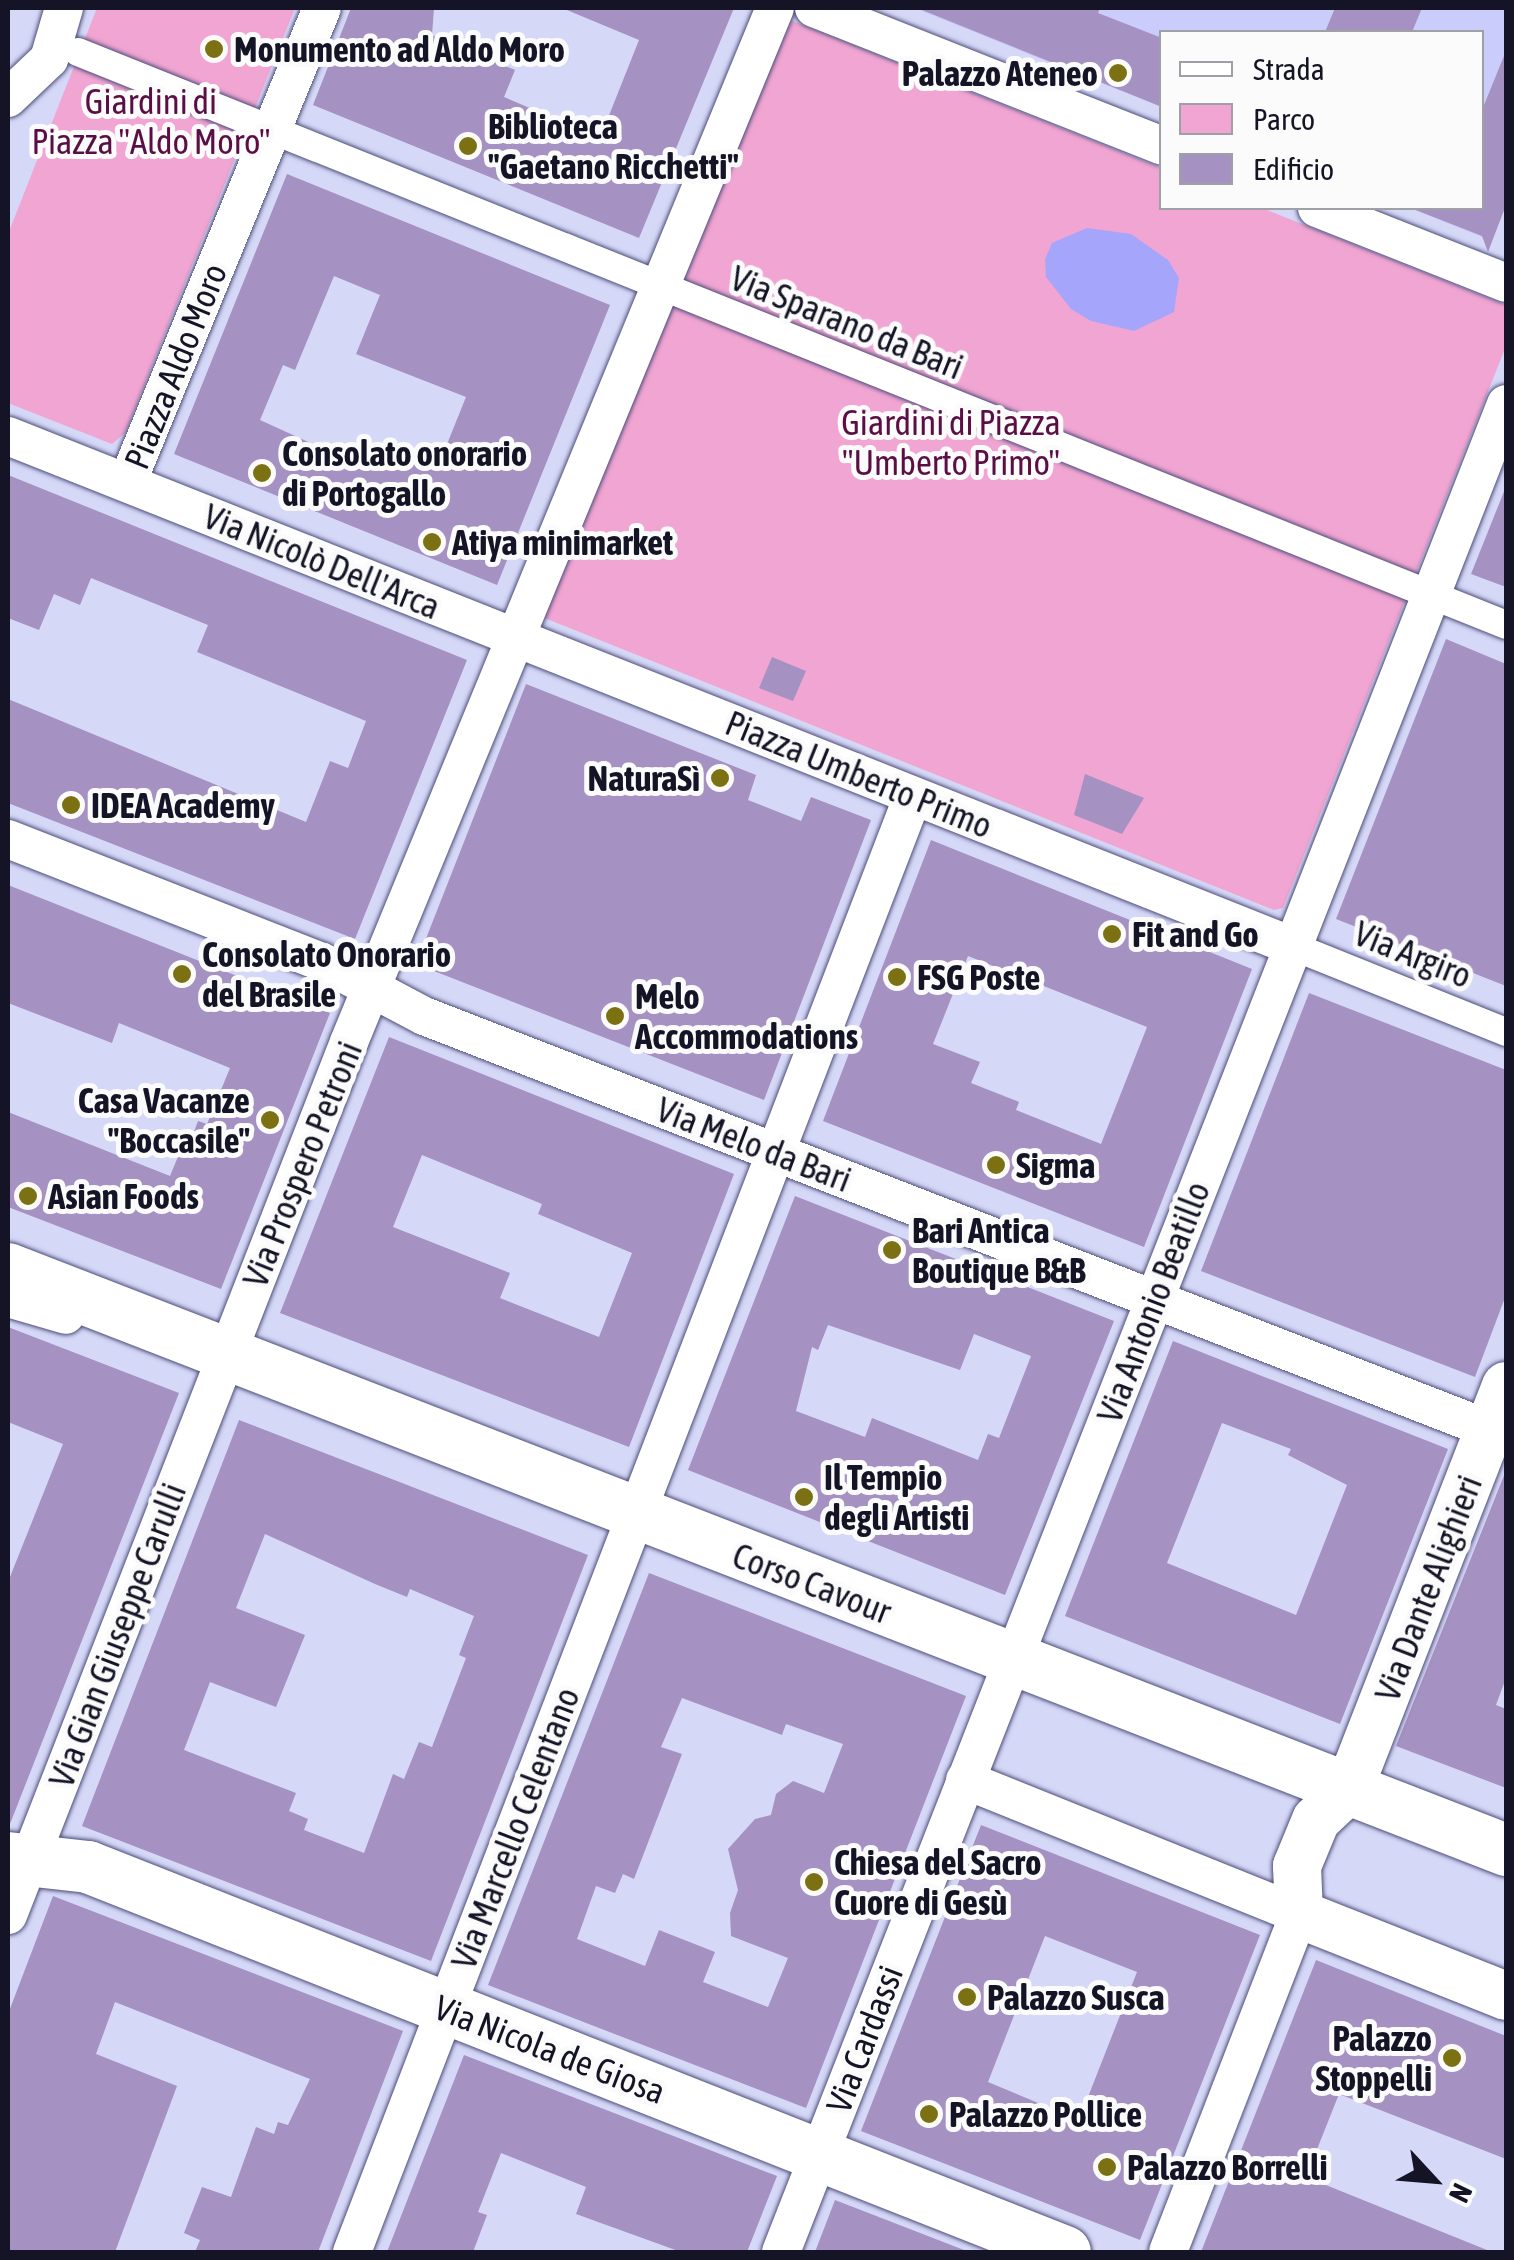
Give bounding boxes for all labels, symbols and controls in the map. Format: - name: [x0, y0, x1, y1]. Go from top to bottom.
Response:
- place label: Monumento ad Aldo Moro: [234, 28, 565, 70]
- legend: [1159, 30, 1484, 210]
- marker: Monumento ad Aldo Moro: [203, 38, 225, 60]
- place label: Palazzo Ateneo: [902, 52, 1098, 94]
- text: Strada: [1253, 52, 1325, 86]
- marker: Palazzo Ateneo: [1107, 62, 1129, 84]
- park label: Giardini di Piazza "Aldo Moro": [31, 80, 271, 162]
- text: Parco: [1253, 102, 1315, 136]
- place label: Biblioteca "Gaetano Ricchetti": [488, 105, 739, 187]
- marker: Biblioteca "Gaetano Ricchetti": [457, 135, 479, 157]
- text: Edificio: [1253, 152, 1334, 186]
- street label: Via Sparano da Bari: [725, 256, 969, 388]
- street label: Piazza Aldo Moro: [115, 257, 235, 475]
- park label: Giardini di Piazza "Umberto Primo": [841, 401, 1061, 483]
- place label: Consolato onorario di Portogallo: [282, 432, 527, 514]
- marker: Consolato onorario di Portogallo: [251, 462, 273, 484]
- street label: Via Nicolò Dell'Arca: [198, 495, 446, 627]
- place label: Atiya minimarket: [452, 521, 673, 563]
- marker: Atiya minimarket: [421, 531, 443, 553]
- street label: Piazza Umberto Primo: [720, 701, 998, 847]
- place label: NaturaSì: [587, 757, 700, 799]
- marker: NaturaSì: [709, 767, 731, 789]
- place label: IDEA Academy: [91, 784, 275, 826]
- marker: IDEA Academy: [60, 794, 82, 816]
- street label: Via Argiro: [1348, 912, 1478, 996]
- place label: Fit and Go: [1132, 913, 1259, 955]
- marker: Fit and Go: [1101, 923, 1123, 945]
- place label: Consolato Onorario del Brasile: [202, 933, 451, 1015]
- place label: FSG Poste: [917, 956, 1040, 998]
- marker: Consolato Onorario del Brasile: [171, 963, 193, 985]
- marker: FSG Poste: [886, 966, 908, 988]
- place label: Melo Accommodations: [635, 975, 858, 1057]
- marker: Melo Accommodations: [604, 1005, 626, 1027]
- street label: Via Prospero Petroni: [234, 1035, 370, 1293]
- place label: Casa Vacanze "Boccasile": [78, 1079, 250, 1161]
- street label: Via Melo da Bari: [651, 1088, 857, 1200]
- marker: Casa Vacanze "Boccasile": [259, 1109, 281, 1131]
- place label: Sigma: [1016, 1144, 1095, 1186]
- marker: Sigma: [985, 1154, 1007, 1176]
- place label: Asian Foods: [48, 1175, 199, 1217]
- street label: Via Antonio Beatillo: [1088, 1176, 1218, 1428]
- marker: Asian Foods: [17, 1185, 39, 1207]
- place label: Bari Antica Boutique B&B: [912, 1209, 1086, 1291]
- marker: Bari Antica Boutique B&B: [881, 1239, 903, 1261]
- place label: Il Tempio degli Artisti: [824, 1456, 969, 1538]
- street label: Via Dante Alighieri: [1366, 1469, 1490, 1707]
- street label: Via Gian Giuseppe Carulli: [40, 1477, 194, 1793]
- marker: Il Tempio degli Artisti: [793, 1486, 815, 1508]
- street label: Corso Cavour: [727, 1534, 897, 1632]
- street label: Via Marcello Celentano: [442, 1681, 588, 1975]
- place label: Chiesa del Sacro Cuore di Gesù: [834, 1841, 1041, 1923]
- marker: Chiesa del Sacro Cuore di Gesù: [803, 1871, 825, 1893]
- street label: Via Cardassi: [817, 1959, 911, 2119]
- place label: Palazzo Susca: [987, 1976, 1165, 2018]
- street label: Via Nicola de Giosa: [429, 1986, 671, 2112]
- marker: Palazzo Susca: [956, 1986, 978, 2008]
- place label: Palazzo Stoppelli: [1315, 2017, 1432, 2099]
- marker: Palazzo Stoppelli: [1441, 2047, 1463, 2069]
- place label: Palazzo Pollice: [949, 2093, 1142, 2135]
- marker: Palazzo Pollice: [918, 2103, 940, 2125]
- north arrow: [1384, 2130, 1484, 2230]
- place label: Palazzo Borrelli: [1127, 2146, 1328, 2188]
- marker: Palazzo Borrelli: [1096, 2156, 1118, 2178]
- text: N: [1443, 2179, 1479, 2208]

